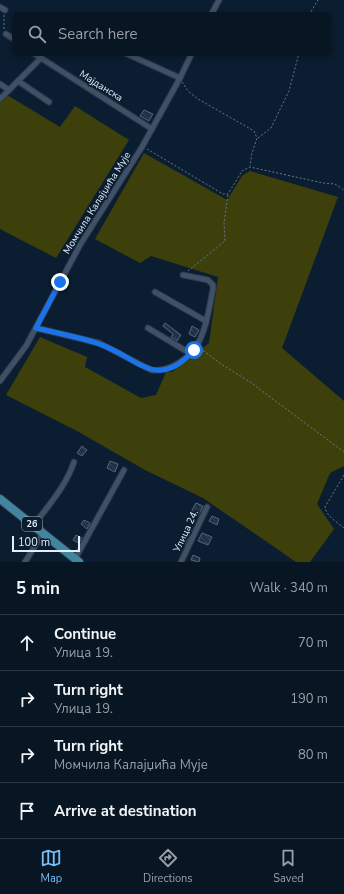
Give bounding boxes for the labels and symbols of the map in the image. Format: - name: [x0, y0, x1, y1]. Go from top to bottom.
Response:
- street label: Мајданска: [77, 67, 125, 105]
- street label: Момчила Калајџића Мује: [60, 149, 134, 257]
- route end: [51, 273, 69, 291]
- route start: [185, 341, 203, 359]
- street label: Улица 24.: [170, 507, 202, 555]
- road number: 26: [22, 517, 42, 531]
- scale bar: [12, 534, 80, 553]

